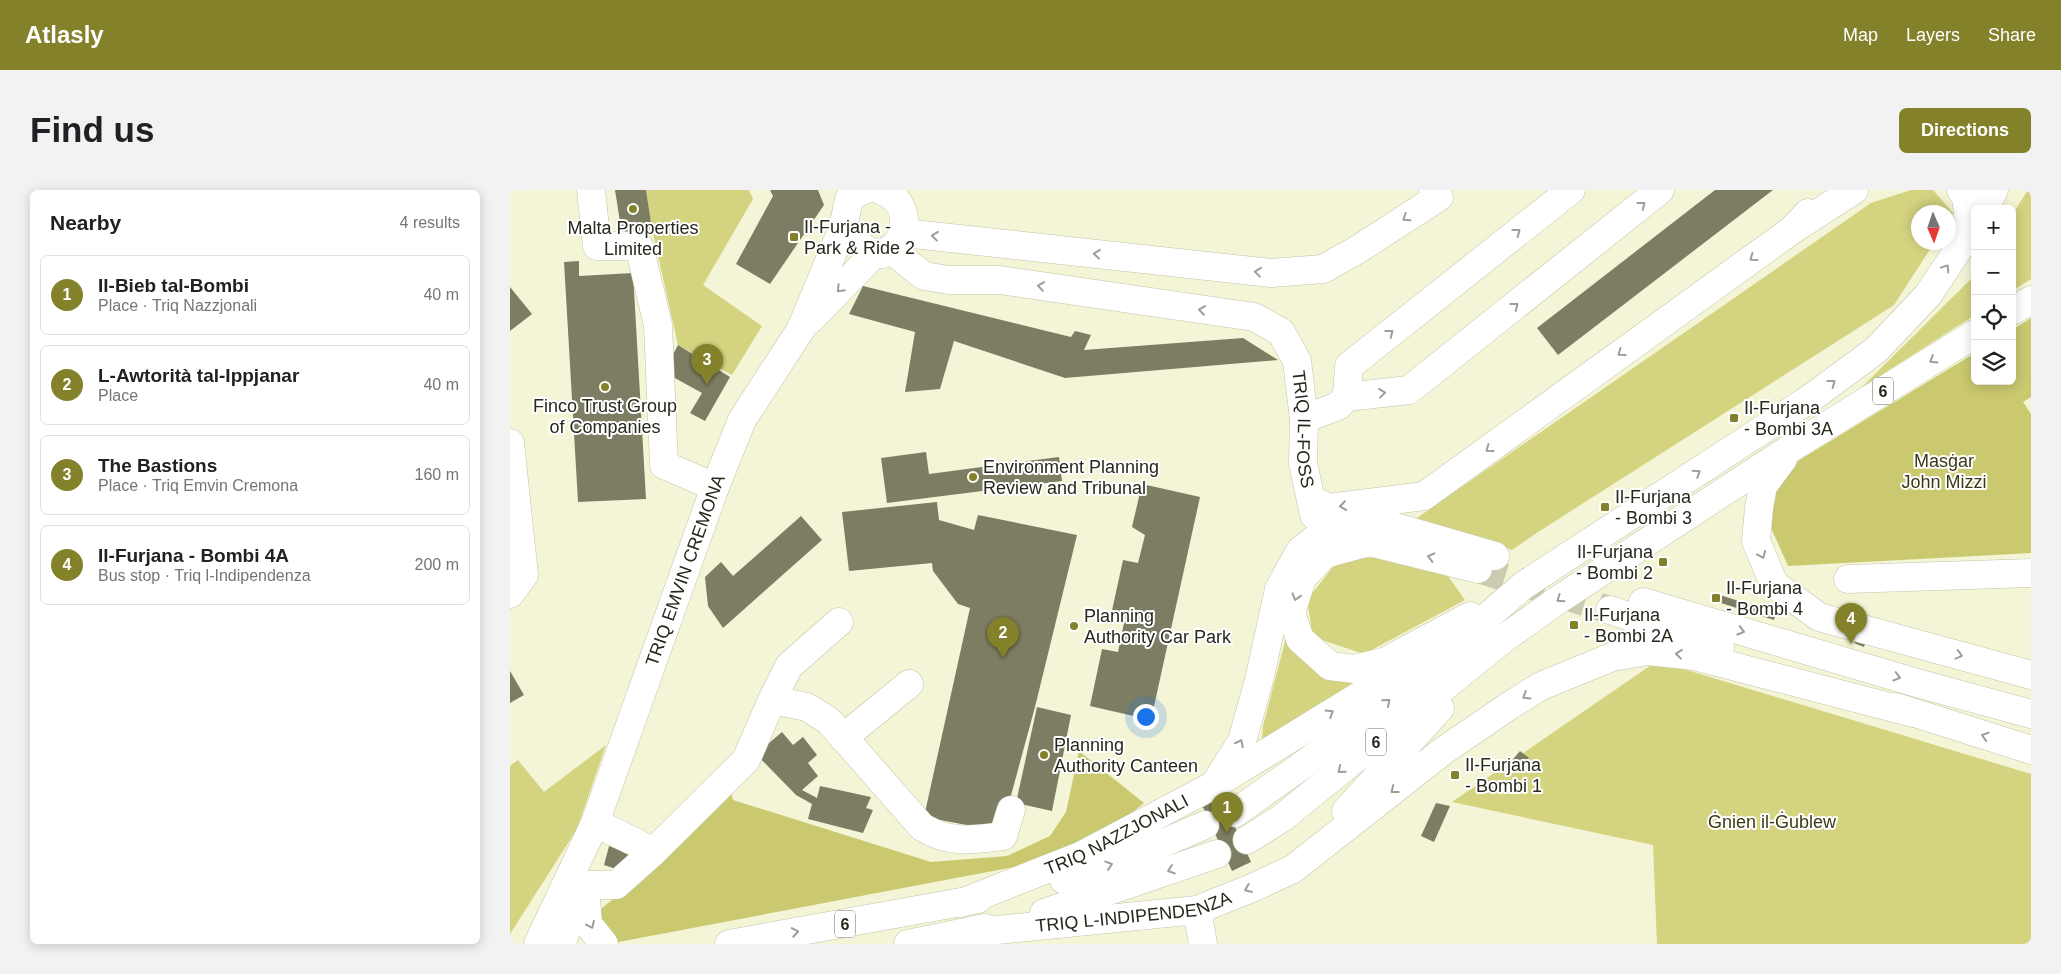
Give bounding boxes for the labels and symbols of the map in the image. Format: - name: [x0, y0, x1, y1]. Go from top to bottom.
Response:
- one-way arrow: [1636, 202, 1645, 210]
- marker: Malta Properties Limited: [627, 203, 639, 215]
- north arrow: [1911, 205, 1956, 250]
- one-way arrow: [1403, 212, 1412, 222]
- place label: Il-Furjana - Park & Ride 2: [804, 217, 915, 258]
- place label: Malta Properties Limited: [567, 218, 699, 259]
- one-way arrow: [1511, 230, 1520, 238]
- marker: Il-Furjana - Park & Ride 2: [788, 231, 800, 243]
- one-way arrow: [931, 231, 939, 242]
- one-way arrow: [1093, 249, 1101, 260]
- one-way arrow: [1749, 252, 1759, 261]
- one-way arrow: [1940, 264, 1949, 274]
- one-way arrow: [1254, 267, 1262, 278]
- one-way arrow: [1037, 281, 1045, 292]
- one-way arrow: [837, 283, 846, 292]
- one-way arrow: [1509, 303, 1518, 311]
- one-way arrow: [1197, 305, 1206, 315]
- one-way arrow: [1384, 331, 1393, 339]
- pin: 3: [691, 344, 723, 385]
- one-way arrow: [1618, 348, 1627, 356]
- one-way arrow: [1930, 354, 1939, 363]
- street label: TRIQ IL-FOSS: [1288, 369, 1318, 490]
- road number: 6: [1873, 378, 1893, 405]
- one-way arrow: [1826, 380, 1835, 388]
- marker: Finco Trust Group of Companies: [599, 381, 611, 393]
- one-way arrow: [1378, 388, 1386, 399]
- place label: Finco Trust Group of Companies: [533, 396, 677, 437]
- place label: Il-Furjana - Bombi 3A: [1744, 398, 1833, 439]
- marker: Il-Furjana - Bombi 3A: [1728, 412, 1740, 424]
- one-way arrow: [1486, 443, 1495, 451]
- park label: Masġar John Mizzi: [1901, 451, 1987, 492]
- place label: Environment Planning Review and Tribunal: [983, 457, 1159, 498]
- one-way arrow: [1692, 470, 1701, 479]
- marker: Environment Planning Review and Tribunal: [967, 471, 979, 483]
- street label: TRIQ EMVIN CREMONA: [642, 472, 729, 669]
- place label: Il-Furjana - Bombi 3: [1615, 487, 1692, 528]
- one-way arrow: [1338, 501, 1347, 511]
- marker: Il-Furjana - Bombi 3: [1599, 501, 1611, 513]
- place label: Il-Furjana - Bombi 2: [1576, 542, 1654, 583]
- one-way arrow: [1756, 550, 1766, 559]
- one-way arrow: [1426, 552, 1435, 563]
- marker: Il-Furjana - Bombi 2: [1657, 556, 1669, 568]
- place label: Il-Furjana - Bombi 4: [1726, 578, 1803, 619]
- marker: Il-Furjana - Bombi 4: [1710, 592, 1722, 604]
- one-way arrow: [1292, 593, 1302, 601]
- one-way arrow: [1556, 593, 1565, 602]
- pin: 4: [1835, 603, 1867, 644]
- place label: Il-Furjana - Bombi 2A: [1584, 605, 1673, 646]
- place label: Planning Authority Car Park: [1084, 606, 1232, 647]
- pin: 2: [987, 617, 1019, 658]
- marker: Il-Furjana - Bombi 2A: [1568, 619, 1580, 631]
- marker: Planning Authority Car Park: [1068, 620, 1080, 632]
- one-way arrow: [1736, 626, 1745, 636]
- one-way arrow: [1675, 649, 1683, 660]
- one-way arrow: [1955, 650, 1963, 660]
- one-way arrow: [1892, 672, 1900, 682]
- one-way arrow: [1522, 689, 1531, 699]
- one-way arrow: [1382, 699, 1391, 708]
- your location: [1133, 704, 1159, 730]
- one-way arrow: [1325, 710, 1334, 720]
- road number: 6: [1366, 728, 1386, 756]
- one-way arrow: [1981, 731, 1989, 741]
- place label: Planning Authority Canteen: [1054, 735, 1198, 776]
- one-way arrow: [1234, 740, 1244, 749]
- marker: Planning Authority Canteen: [1038, 749, 1050, 761]
- place label: Il-Furjana - Bombi 1: [1465, 755, 1542, 796]
- one-way arrow: [1338, 764, 1347, 772]
- marker: Il-Furjana - Bombi 1: [1449, 769, 1461, 781]
- one-way arrow: [1390, 784, 1399, 793]
- street label: TRIQ NAZZJONALI: [1042, 790, 1192, 879]
- pin: 1: [1211, 792, 1243, 833]
- park label: Ġnien il-Ġublew: [1708, 811, 1837, 832]
- one-way arrow: [1104, 860, 1113, 870]
- one-way arrow: [1167, 865, 1176, 875]
- one-way arrow: [1244, 883, 1253, 893]
- street label: TRIQ L-INDIPENDENZA: [1035, 887, 1234, 936]
- road number: 6: [835, 911, 855, 938]
- one-way arrow: [585, 920, 595, 929]
- one-way arrow: [790, 928, 799, 938]

